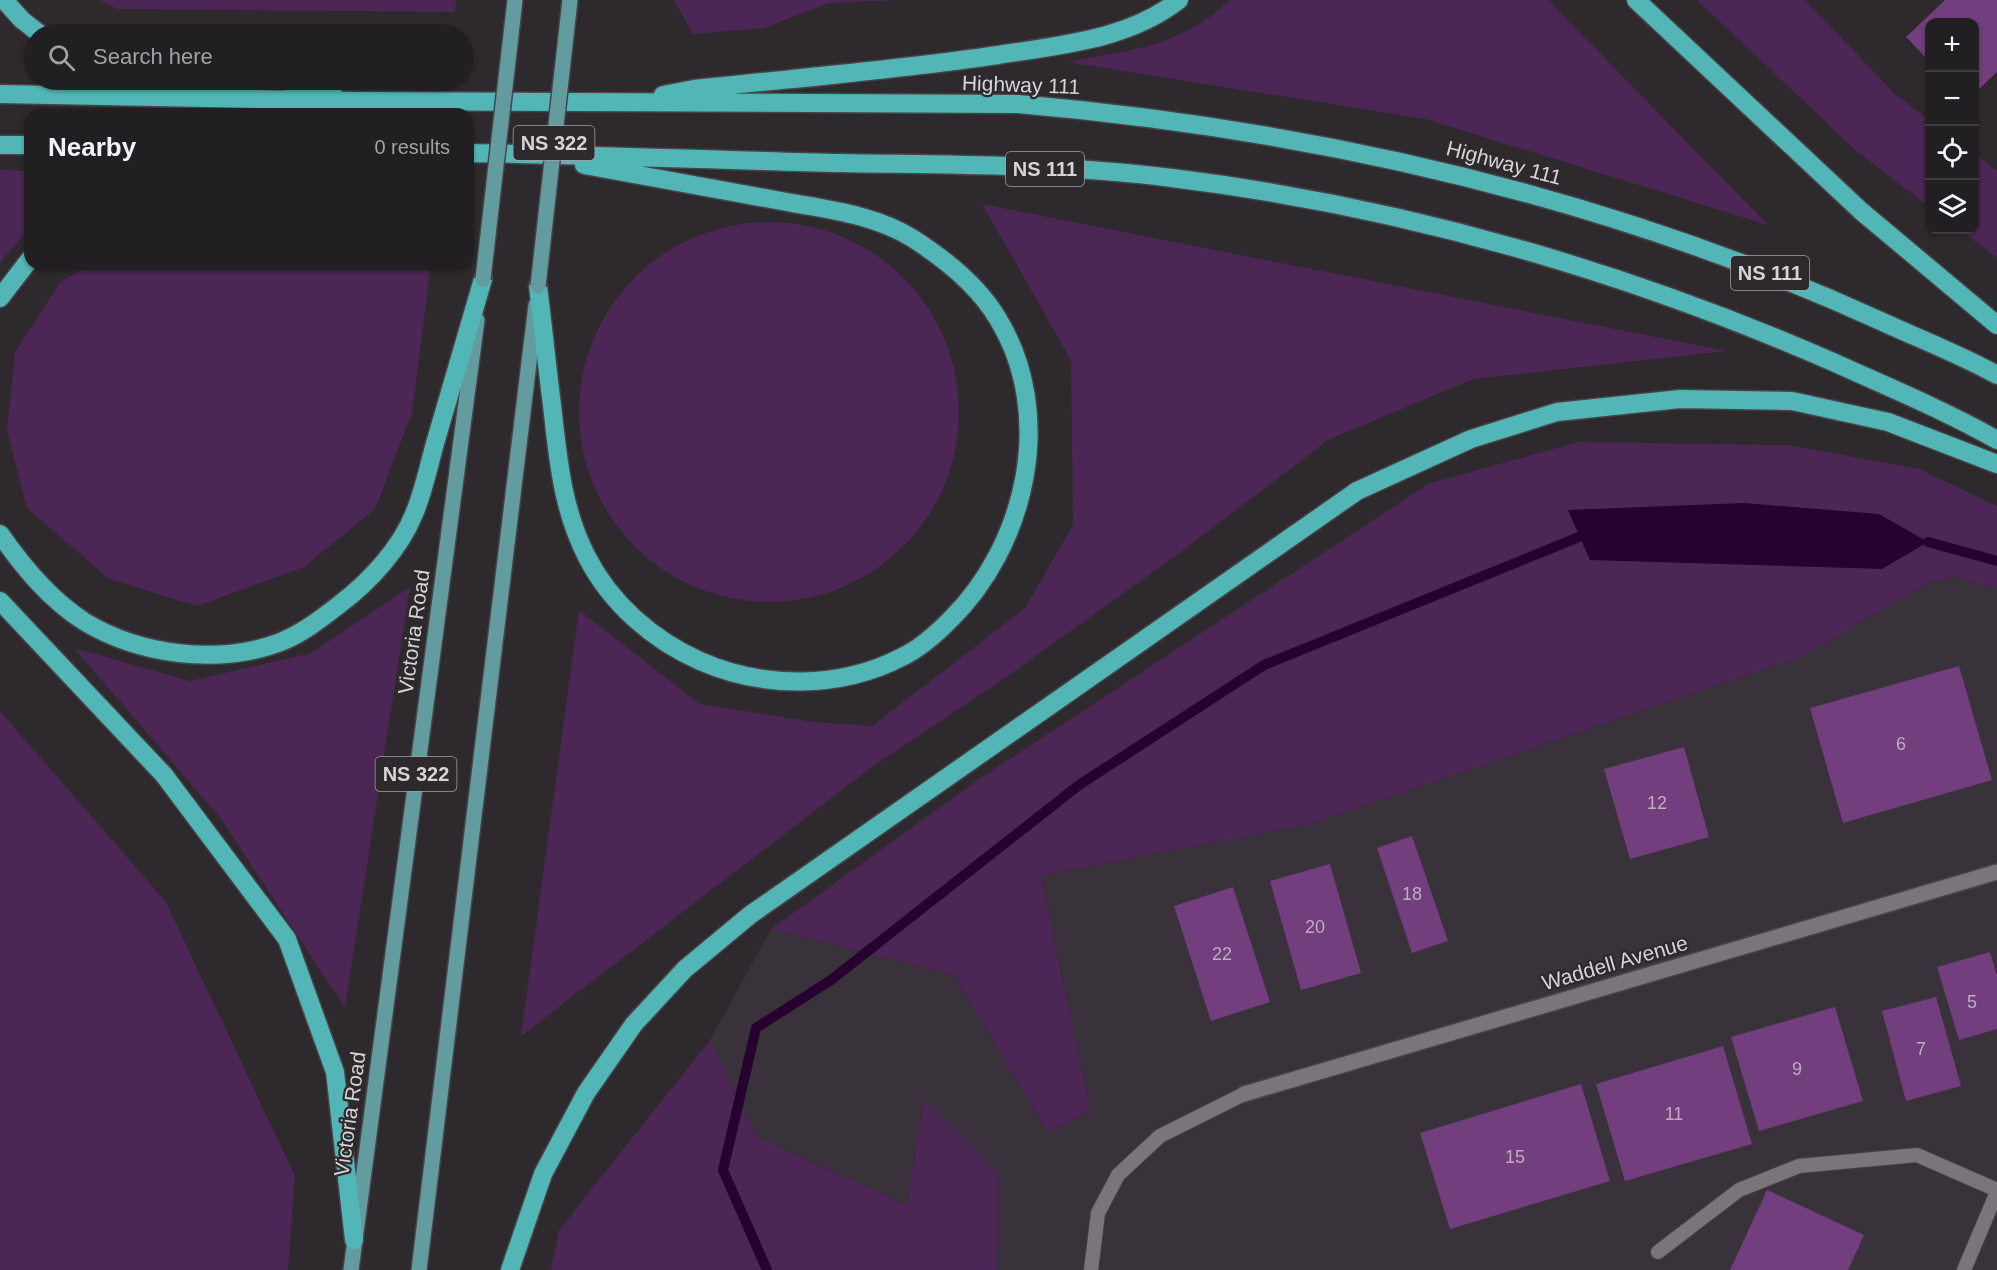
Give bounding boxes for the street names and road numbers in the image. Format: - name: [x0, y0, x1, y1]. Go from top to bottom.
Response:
- street label: Highway 111: [962, 71, 1081, 98]
- road number: NS 322: [514, 126, 594, 160]
- street label: Highway 111: [1444, 136, 1564, 189]
- road number: NS 111: [1006, 152, 1084, 186]
- road number: NS 111: [1731, 256, 1809, 290]
- street label: Victoria Road: [393, 568, 434, 696]
- road number: NS 322: [376, 757, 456, 791]
- street label: Waddell Avenue: [1539, 931, 1690, 994]
- street label: Victoria Road: [329, 1050, 370, 1178]

